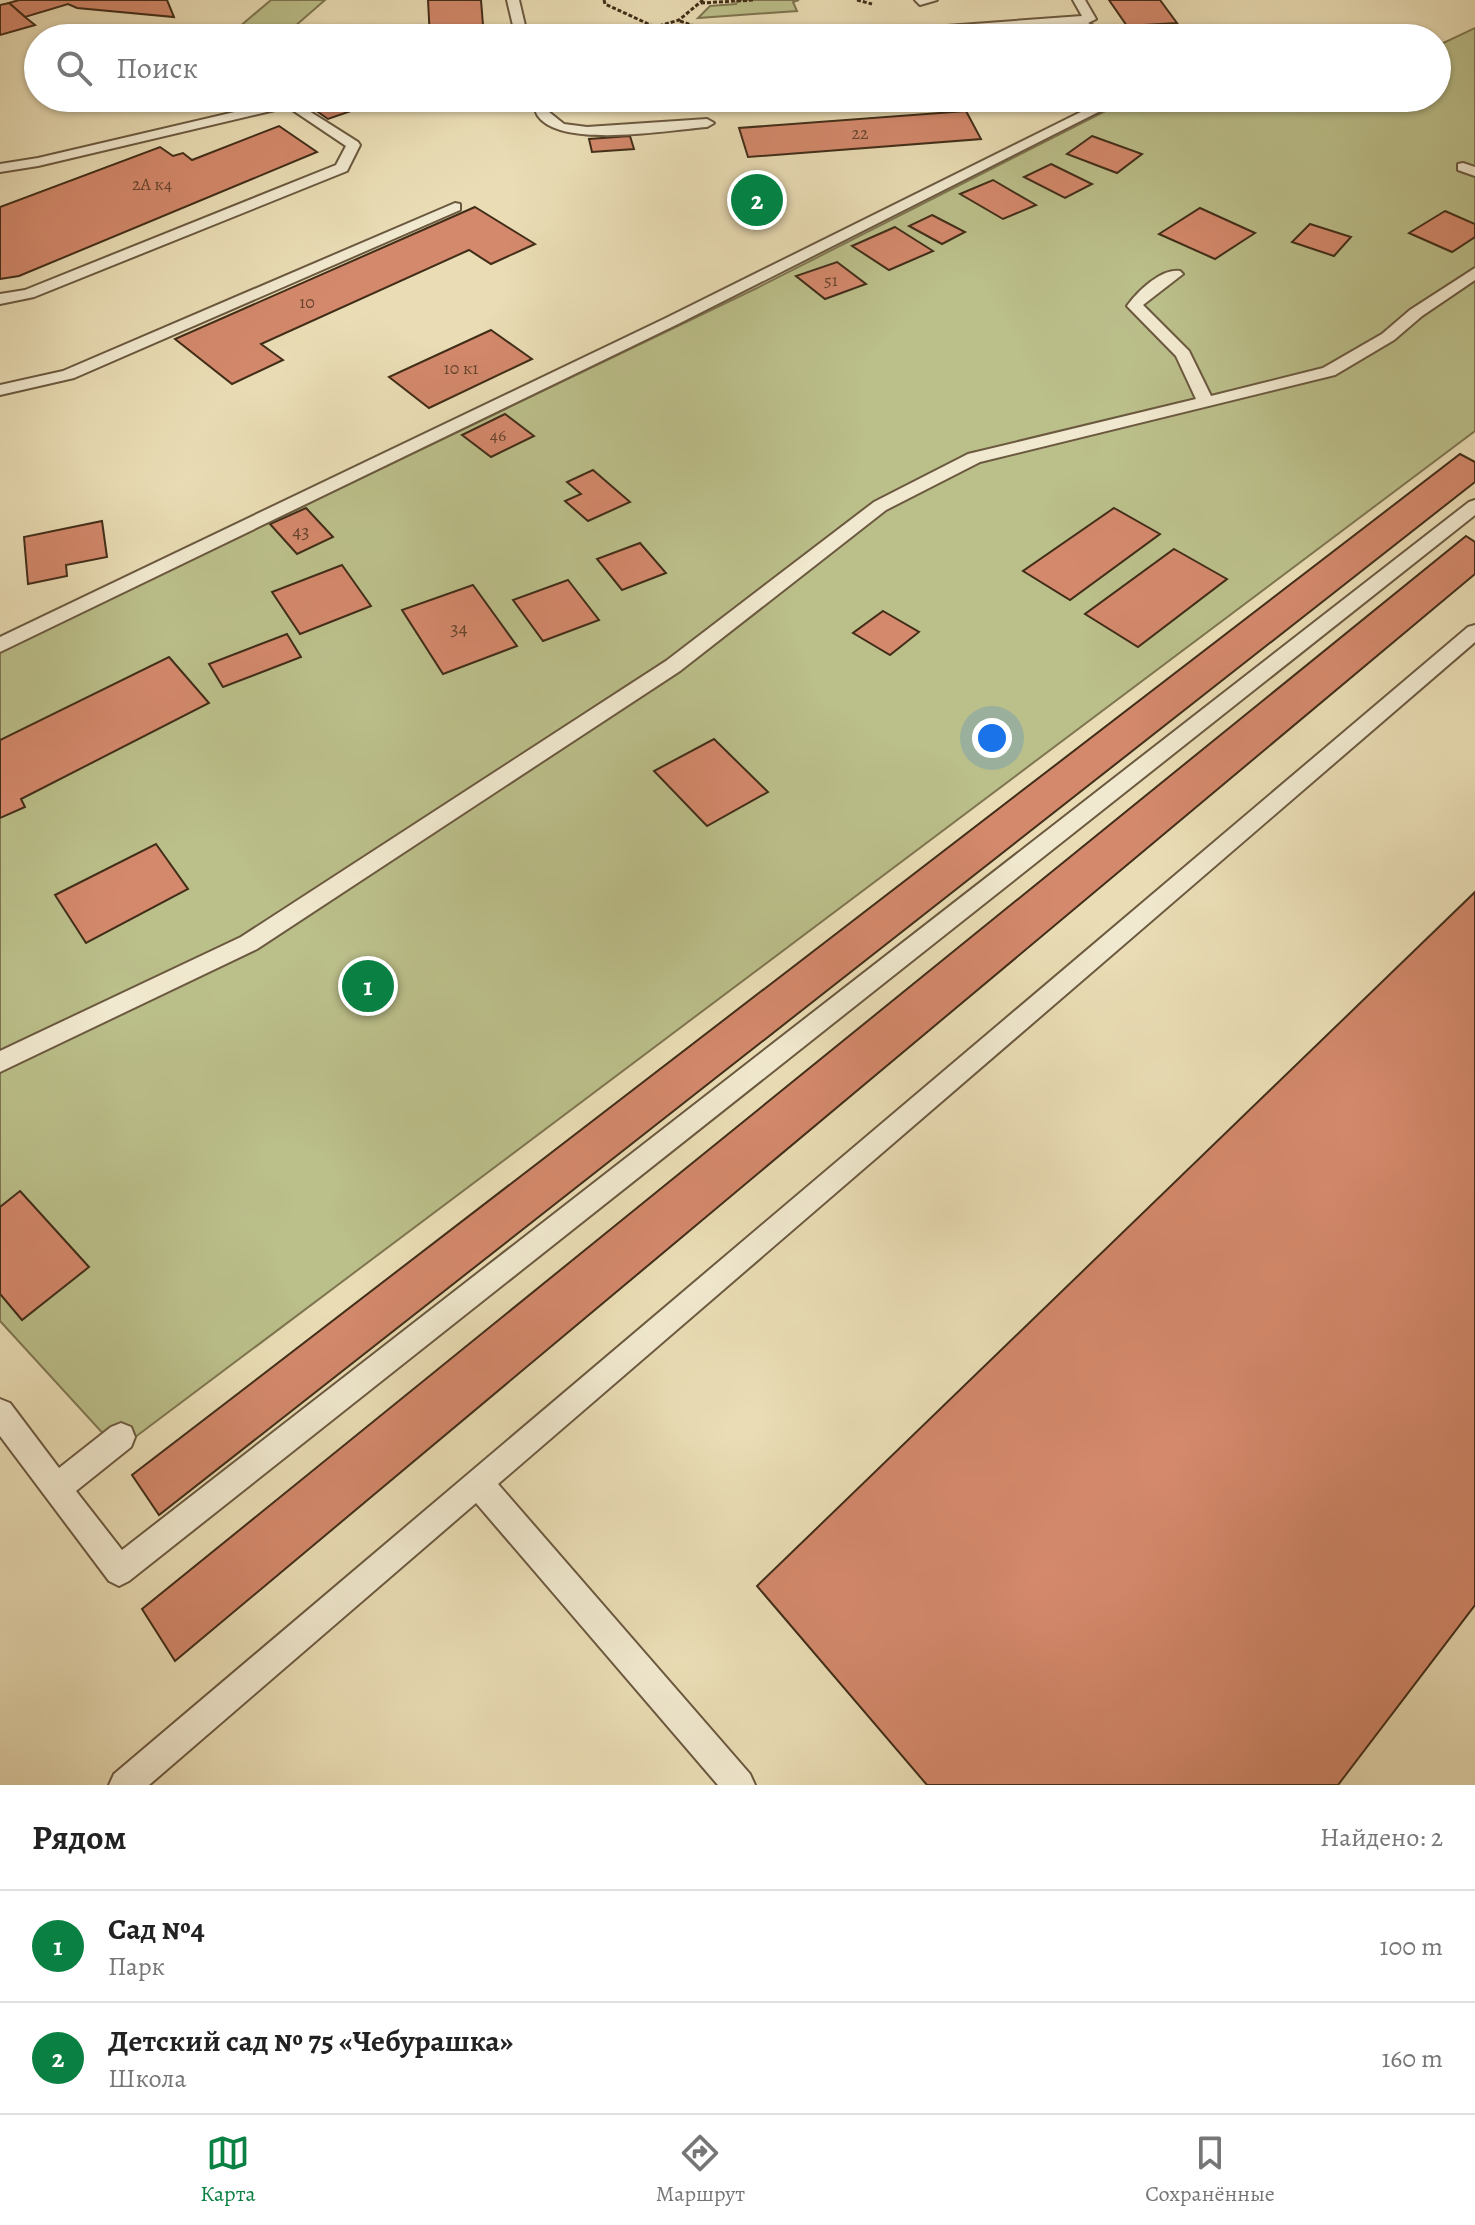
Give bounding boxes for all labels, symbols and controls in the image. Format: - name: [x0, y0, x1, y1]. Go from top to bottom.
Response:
- search box: [24, 24, 1451, 112]
- icon: search: [52, 46, 96, 90]
- text: Поиск: [116, 48, 198, 88]
- house number: 22: [851, 121, 869, 145]
- pin: 2: [731, 170, 783, 230]
- house number: 2А к4: [132, 172, 172, 196]
- house number: 51: [824, 268, 838, 292]
- house number: 10: [299, 290, 315, 314]
- house number: 10 к1: [444, 356, 478, 380]
- house number: 46: [490, 423, 506, 447]
- house number: 43: [292, 518, 310, 545]
- house number: 34: [450, 615, 468, 642]
- your location: [972, 718, 1012, 758]
- pin: 1: [342, 956, 394, 1016]
- text: Рядом: [32, 1814, 126, 1861]
- text: Найдено: 2: [1320, 1820, 1443, 1855]
- text: Сад №4: [108, 1909, 205, 1949]
- text: 1: [53, 1929, 63, 1964]
- text: 100 m: [1380, 1929, 1443, 1964]
- text: Парк: [108, 1949, 165, 1984]
- text: Детский сад № 75 «Чебурашка»: [108, 2021, 513, 2061]
- text: 2: [52, 2041, 64, 2076]
- text: 160 m: [1381, 2041, 1443, 2076]
- text: Школа: [108, 2061, 186, 2096]
- tab: Карта: [200, 2131, 256, 2209]
- tab: Маршрут: [656, 2131, 745, 2209]
- tab: Сохранённые: [1145, 2131, 1275, 2209]

